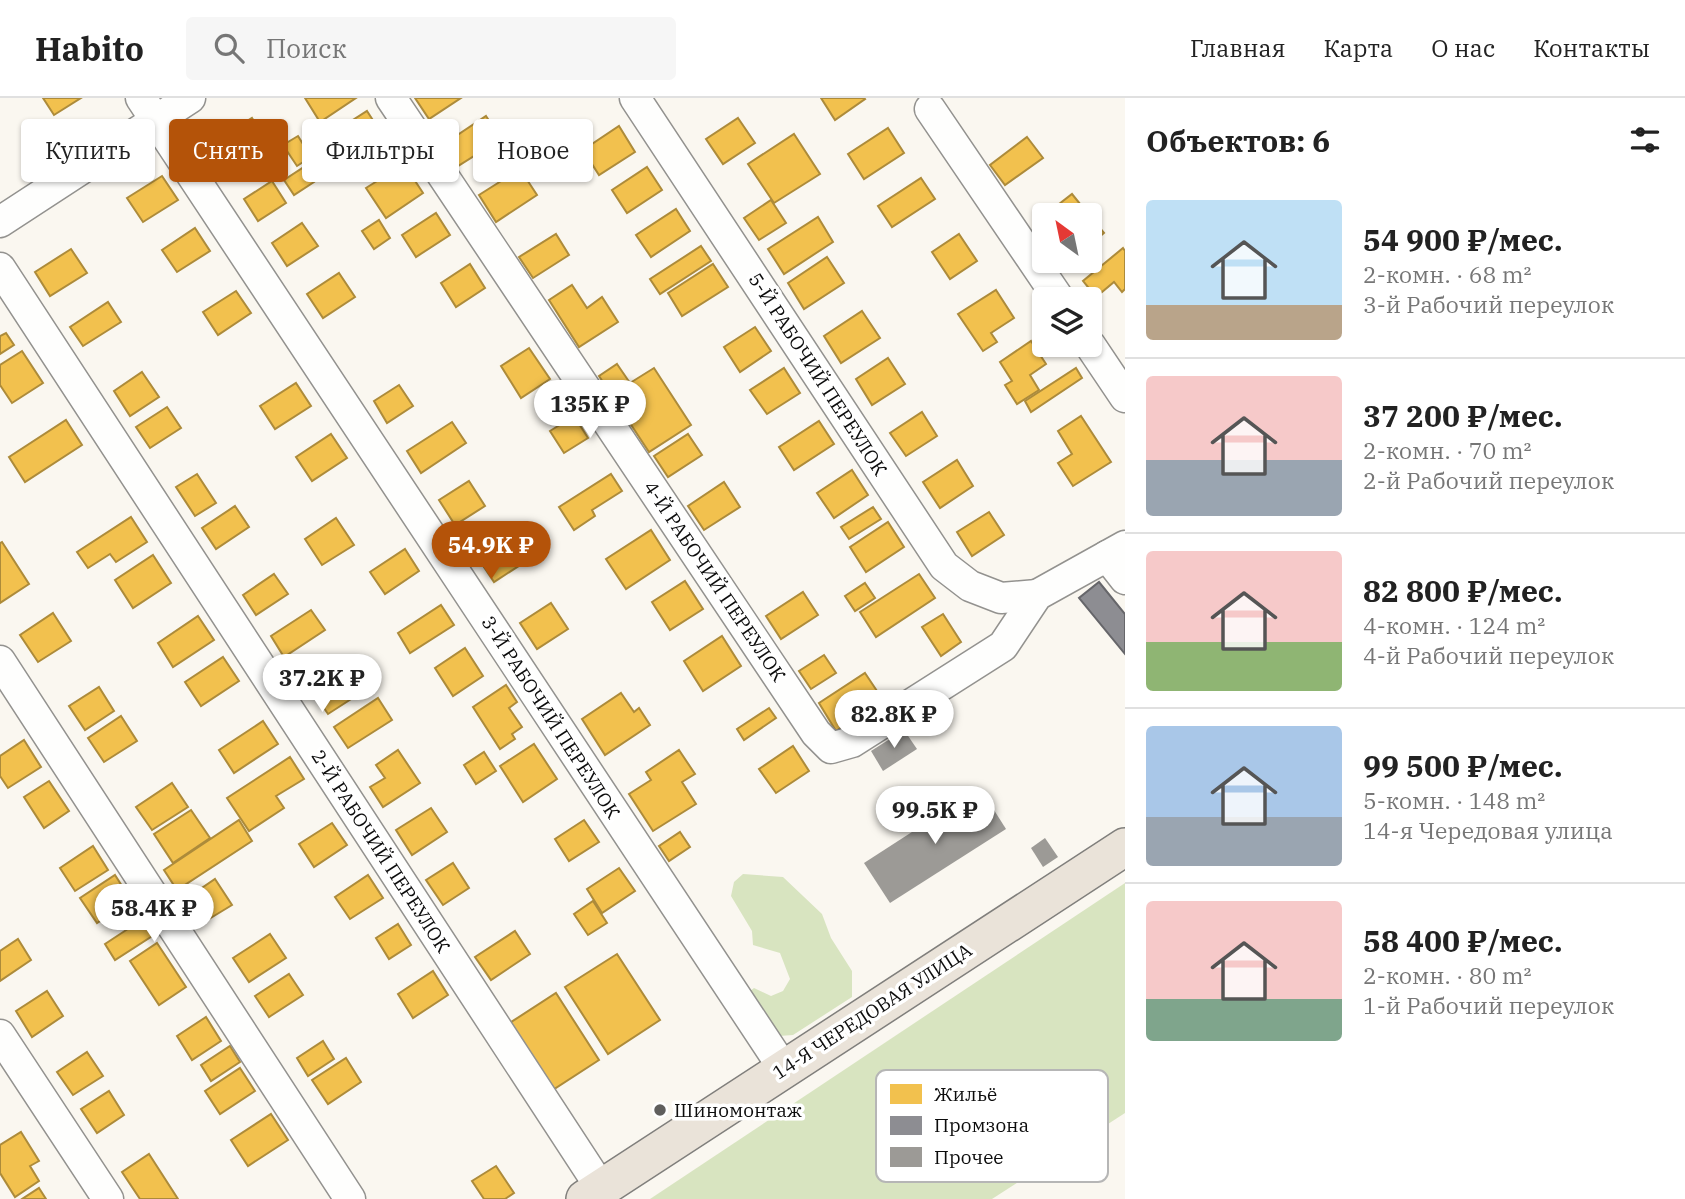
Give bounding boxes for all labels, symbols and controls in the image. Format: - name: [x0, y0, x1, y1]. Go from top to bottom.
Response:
- search box: [186, 17, 676, 80]
- text: Habito: [35, 27, 144, 70]
- icon: search: [210, 29, 248, 67]
- text: Поиск: [266, 31, 347, 65]
- text: Главная: [1190, 32, 1286, 64]
- text: Карта: [1324, 32, 1393, 64]
- text: О нас: [1431, 32, 1495, 64]
- text: Контакты: [1533, 32, 1650, 64]
- chip: Купить: [21, 119, 155, 182]
- chip: Снять: [169, 119, 288, 182]
- chip: Фильтры: [302, 119, 459, 182]
- chip: Новое: [473, 119, 593, 182]
- text: Объектов: 6: [1146, 121, 1330, 160]
- icon: filters: [1626, 121, 1664, 159]
- north arrow: [1032, 203, 1102, 273]
- map controls: [1032, 203, 1102, 357]
- text: 54 900 ₽/мес.: [1363, 220, 1562, 259]
- icon: home: [1202, 228, 1286, 312]
- text: 2-комн. · 68 m²: [1363, 259, 1532, 289]
- street label: 5-Й РАБОЧИЙ ПЕРЕУЛОК: [743, 268, 893, 480]
- button: layers: [1032, 287, 1102, 357]
- text: 3-й Рабочий переулок: [1363, 289, 1614, 319]
- pin: 135K ₽: [533, 380, 647, 440]
- text: 135K ₽: [550, 388, 630, 418]
- text: 37 200 ₽/мес.: [1363, 396, 1562, 435]
- icon: home: [1202, 404, 1286, 488]
- text: 2-комн. · 70 m²: [1363, 435, 1532, 465]
- text: 2-й Рабочий переулок: [1363, 465, 1614, 495]
- street label: 4-Й РАБОЧИЙ ПЕРЕУЛОК: [639, 476, 791, 686]
- pin: 54.9K ₽: [426, 522, 556, 581]
- text: 54.9K ₽: [448, 529, 534, 559]
- text: 82 800 ₽/мес.: [1363, 571, 1562, 610]
- icon: home: [1202, 579, 1286, 663]
- text: 4-комн. · 124 m²: [1363, 610, 1545, 640]
- street label: 3-Й РАБОЧИЙ ПЕРЕУЛОК: [476, 611, 626, 823]
- text: 4-й Рабочий переулок: [1363, 640, 1614, 670]
- pin: 37.2K ₽: [257, 654, 387, 714]
- text: 37.2K ₽: [279, 662, 365, 692]
- pin: 82.8K ₽: [829, 690, 959, 750]
- text: 82.8K ₽: [851, 698, 937, 728]
- street label: 2-Й РАБОЧИЙ ПЕРЕУЛОК: [306, 745, 456, 957]
- text: 99 500 ₽/мес.: [1363, 746, 1562, 785]
- icon: home: [1202, 754, 1286, 838]
- text: 5-комн. · 148 m²: [1363, 785, 1545, 815]
- pin: 99.5K ₽: [870, 786, 1000, 846]
- text: 99.5K ₽: [892, 794, 978, 824]
- text: 14-я Чередовая улица: [1363, 815, 1613, 845]
- pin: 58.4K ₽: [89, 884, 219, 944]
- text: 58.4K ₽: [111, 892, 197, 922]
- text: 58 400 ₽/мес.: [1363, 921, 1562, 960]
- icon: home: [1202, 929, 1286, 1013]
- street label: 14-Я ЧЕРЕДОВАЯ УЛИЦА: [768, 938, 976, 1084]
- text: 2-комн. · 80 m²: [1363, 960, 1532, 990]
- text: 1-й Рабочий переулок: [1363, 990, 1614, 1020]
- legend: [876, 1070, 1108, 1182]
- text: Жильё: [934, 1082, 997, 1106]
- place label: Шиномонтаж: [674, 1098, 802, 1122]
- marker: Шиномонтаж: [652, 1102, 668, 1118]
- text: Промзона: [934, 1113, 1029, 1137]
- text: Прочее: [934, 1145, 1004, 1169]

